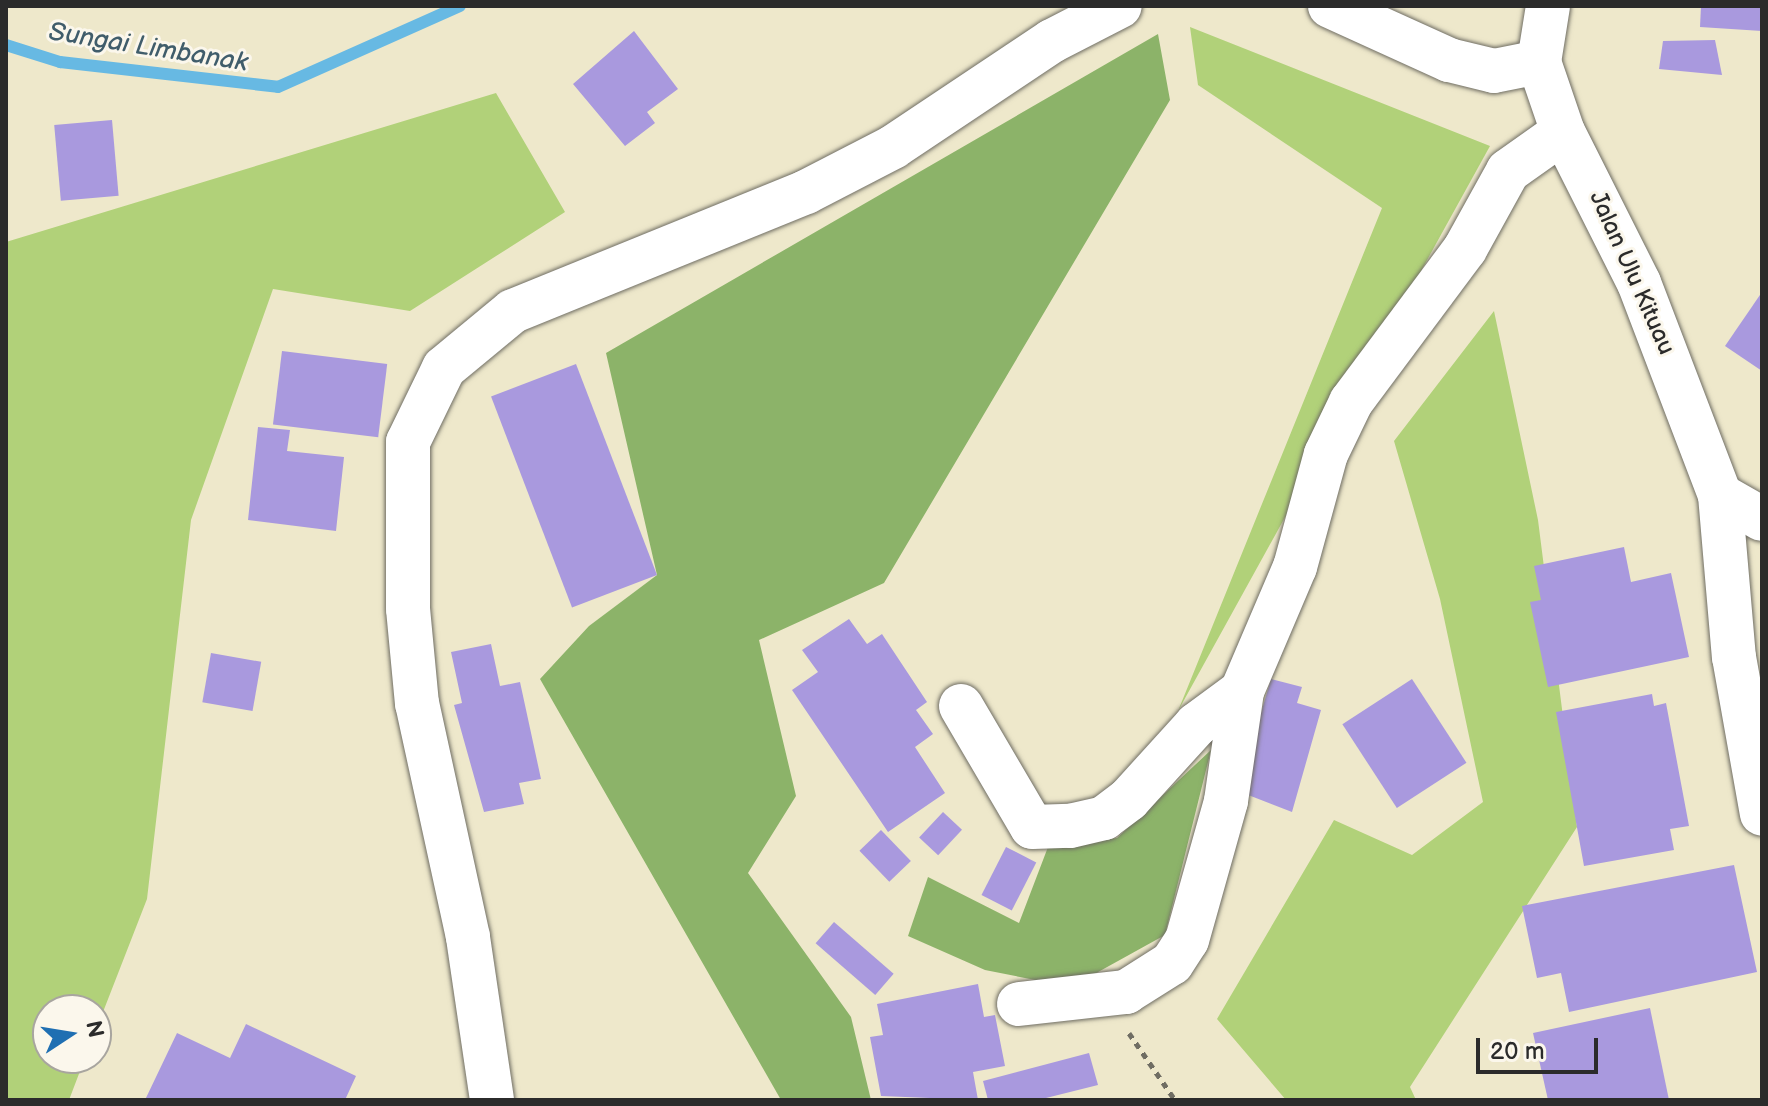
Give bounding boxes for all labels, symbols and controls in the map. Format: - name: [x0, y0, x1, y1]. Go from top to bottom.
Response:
- water label: Sungai Limbanak: [46, 17, 250, 79]
- street label: Jalan Ulu Kituau: [1583, 187, 1681, 359]
- north arrow: [32, 994, 112, 1074]
- text: N: [79, 1018, 109, 1040]
- scale bar: [1480, 1022, 1602, 1072]
- text: 20 m: [1490, 1037, 1545, 1066]

